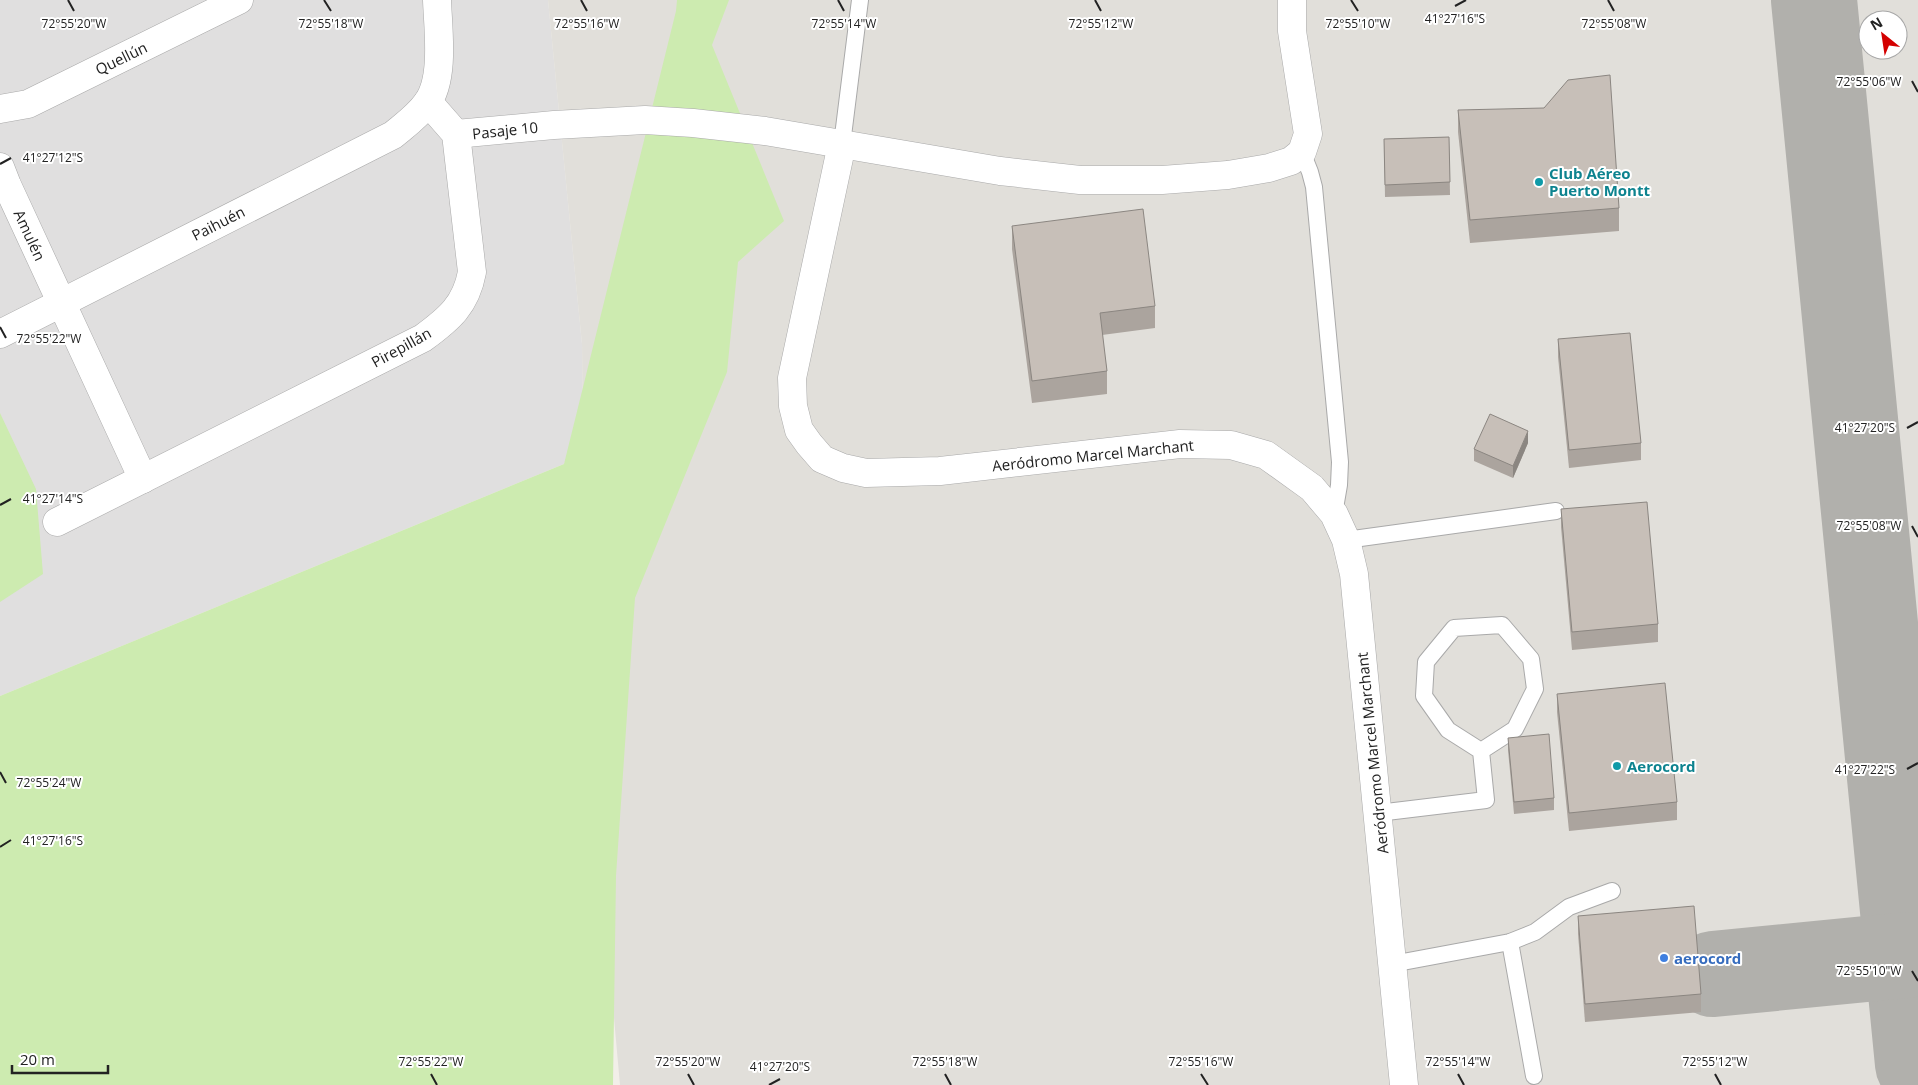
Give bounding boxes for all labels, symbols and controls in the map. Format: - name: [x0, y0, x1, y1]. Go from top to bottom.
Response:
- text: 41°27'16"S: [1425, 10, 1485, 27]
- north arrow: [1858, 10, 1908, 60]
- text: N: [1867, 12, 1886, 34]
- text: 72°55'20"W: [42, 15, 106, 32]
- text: 72°55'18"W: [299, 15, 363, 32]
- text: 72°55'16"W: [555, 15, 619, 32]
- text: 72°55'14"W: [812, 15, 876, 32]
- text: 72°55'12"W: [1069, 15, 1133, 32]
- text: 72°55'10"W: [1326, 15, 1390, 32]
- text: 72°55'08"W: [1582, 15, 1646, 32]
- street label: Quellún: [92, 37, 150, 79]
- text: 72°55'06"W: [1837, 73, 1901, 90]
- street label: Pasaje 10: [471, 117, 539, 143]
- text: 41°27'12"S: [23, 149, 83, 166]
- place label: Club Aéreo Puerto Montt: [1549, 163, 1650, 200]
- marker: Club Aéreo Puerto Montt: [1533, 176, 1545, 188]
- street label: Paihuén: [188, 201, 248, 245]
- street label: Amulén: [10, 206, 50, 264]
- street label: Pirepillán: [368, 322, 434, 372]
- text: 72°55'22"W: [17, 330, 81, 347]
- text: 41°27'20"S: [1835, 419, 1895, 436]
- street label: Aeródromo Marcel Marchant: [991, 434, 1195, 476]
- text: 41°27'14"S: [23, 490, 83, 507]
- text: 72°55'08"W: [1837, 517, 1901, 534]
- street label: Aeródromo Marcel Marchant: [1351, 651, 1393, 855]
- place label: Aerocord: [1627, 756, 1696, 776]
- marker: Aerocord: [1611, 760, 1623, 772]
- text: 41°27'22"S: [1835, 761, 1895, 778]
- text: 72°55'24"W: [17, 774, 81, 791]
- text: 41°27'16"S: [23, 832, 83, 849]
- place label: aerocord: [1674, 948, 1741, 968]
- marker: aerocord: [1658, 952, 1670, 964]
- text: 72°55'10"W: [1837, 962, 1901, 979]
- scale bar: [12, 1042, 109, 1074]
- text: 20 m: [20, 1049, 55, 1069]
- text: 72°55'22"W: [399, 1053, 463, 1070]
- text: 72°55'20"W: [656, 1053, 720, 1070]
- text: 72°55'18"W: [913, 1053, 977, 1070]
- text: 72°55'16"W: [1169, 1053, 1233, 1070]
- text: 72°55'14"W: [1426, 1053, 1490, 1070]
- text: 72°55'12"W: [1683, 1053, 1747, 1070]
- text: 41°27'20"S: [750, 1058, 810, 1075]

